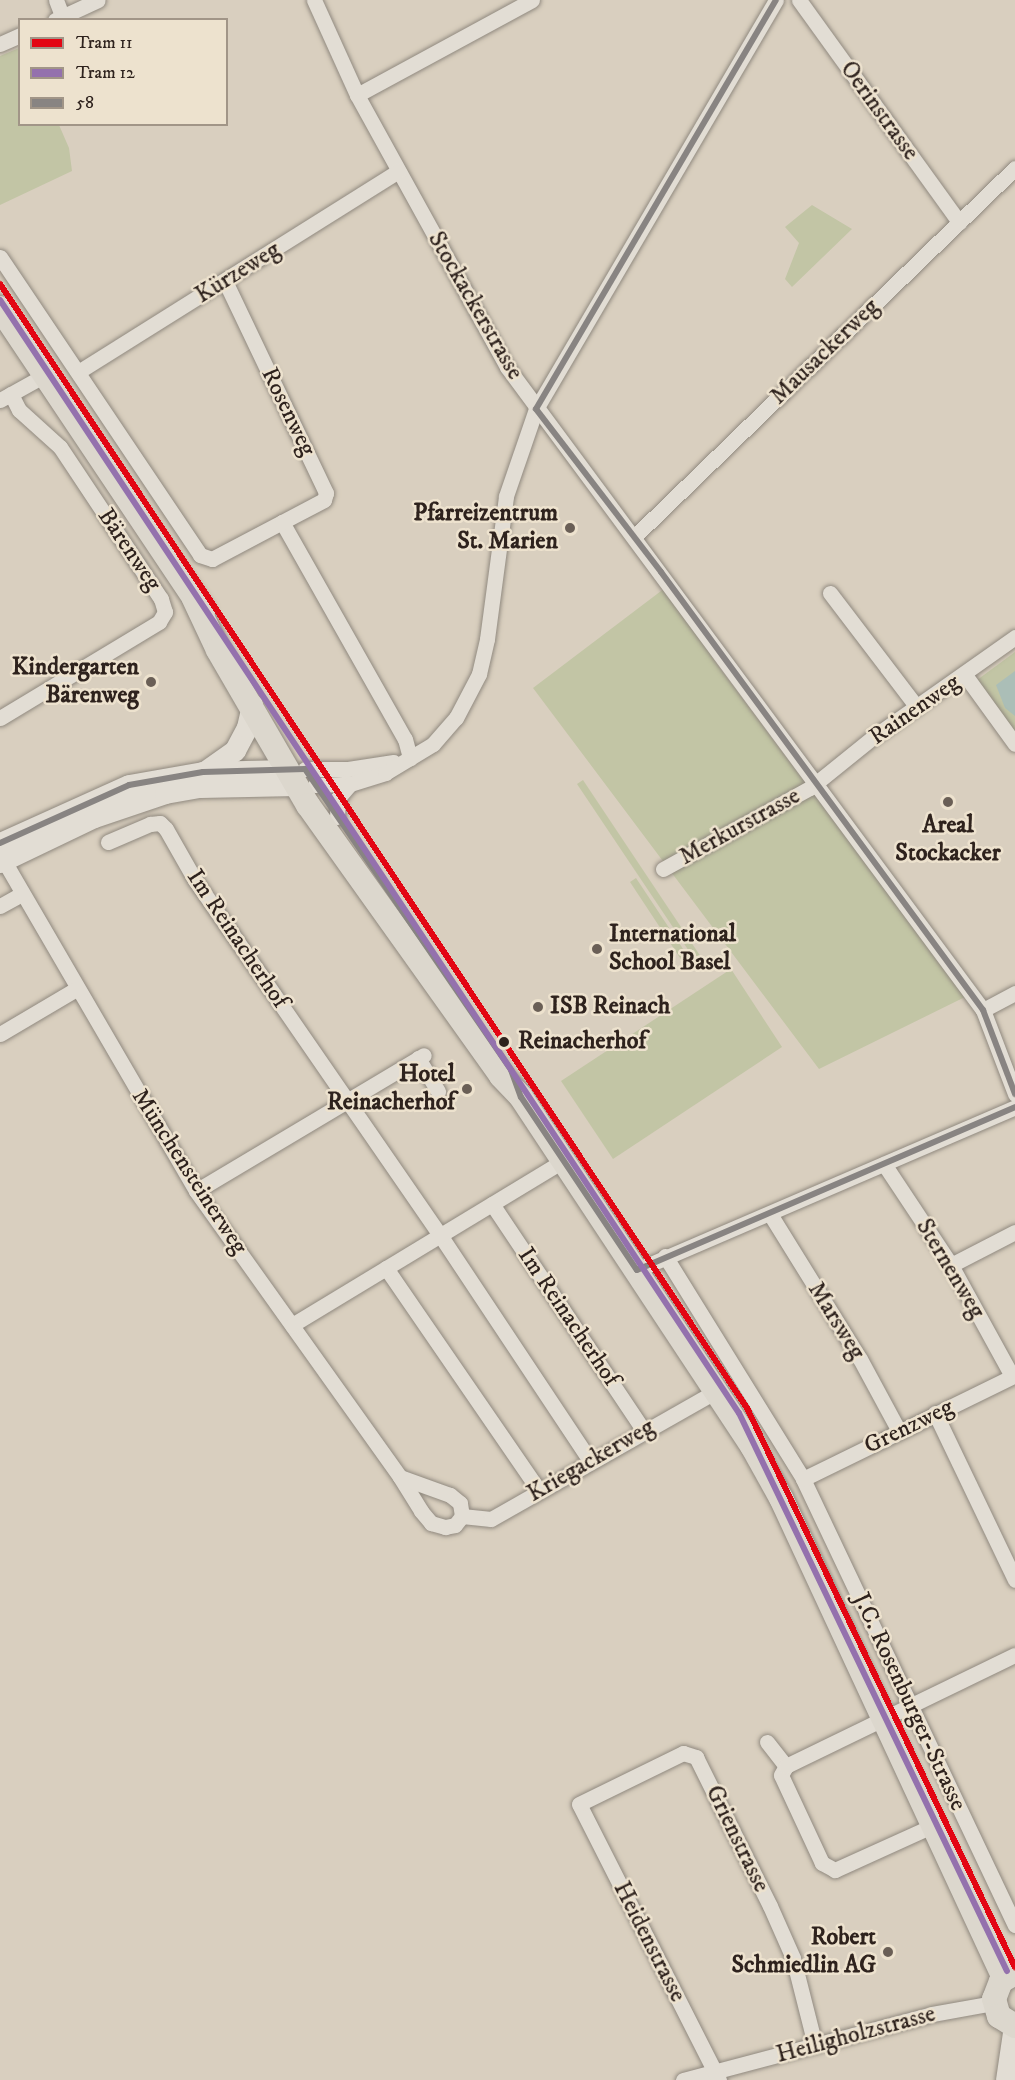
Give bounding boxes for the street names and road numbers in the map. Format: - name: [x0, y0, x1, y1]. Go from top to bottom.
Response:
- street label: Oerinstrasse: [833, 56, 925, 166]
- street label: Stockackerstrasse: [421, 227, 529, 385]
- street label: Kürzeweg: [190, 236, 286, 310]
- street label: Mausackerweg: [765, 293, 885, 411]
- street label: Rosenweg: [254, 363, 322, 461]
- street label: Bärenweg: [91, 503, 167, 597]
- street label: Rainenweg: [864, 668, 966, 752]
- street label: Merkurstrasse: [675, 782, 805, 872]
- street label: Im Reinacherhof: [180, 864, 294, 1014]
- street label: Münchensteinerweg: [125, 1084, 253, 1260]
- street label: Sternenweg: [909, 1214, 991, 1324]
- street label: Im Reinacherhof: [511, 1242, 625, 1392]
- street label: Marsweg: [801, 1277, 871, 1365]
- street label: Grenzweg: [860, 1393, 958, 1461]
- street label: Kriegackerweg: [522, 1413, 660, 1509]
- street label: J.C. Rosenburger-Strasse: [846, 1589, 972, 1815]
- street label: Grienstrasse: [699, 1781, 775, 1897]
- street label: Heidenstrasse: [606, 1877, 692, 2007]
- street label: Heiligholzstrasse: [773, 2000, 939, 2070]

